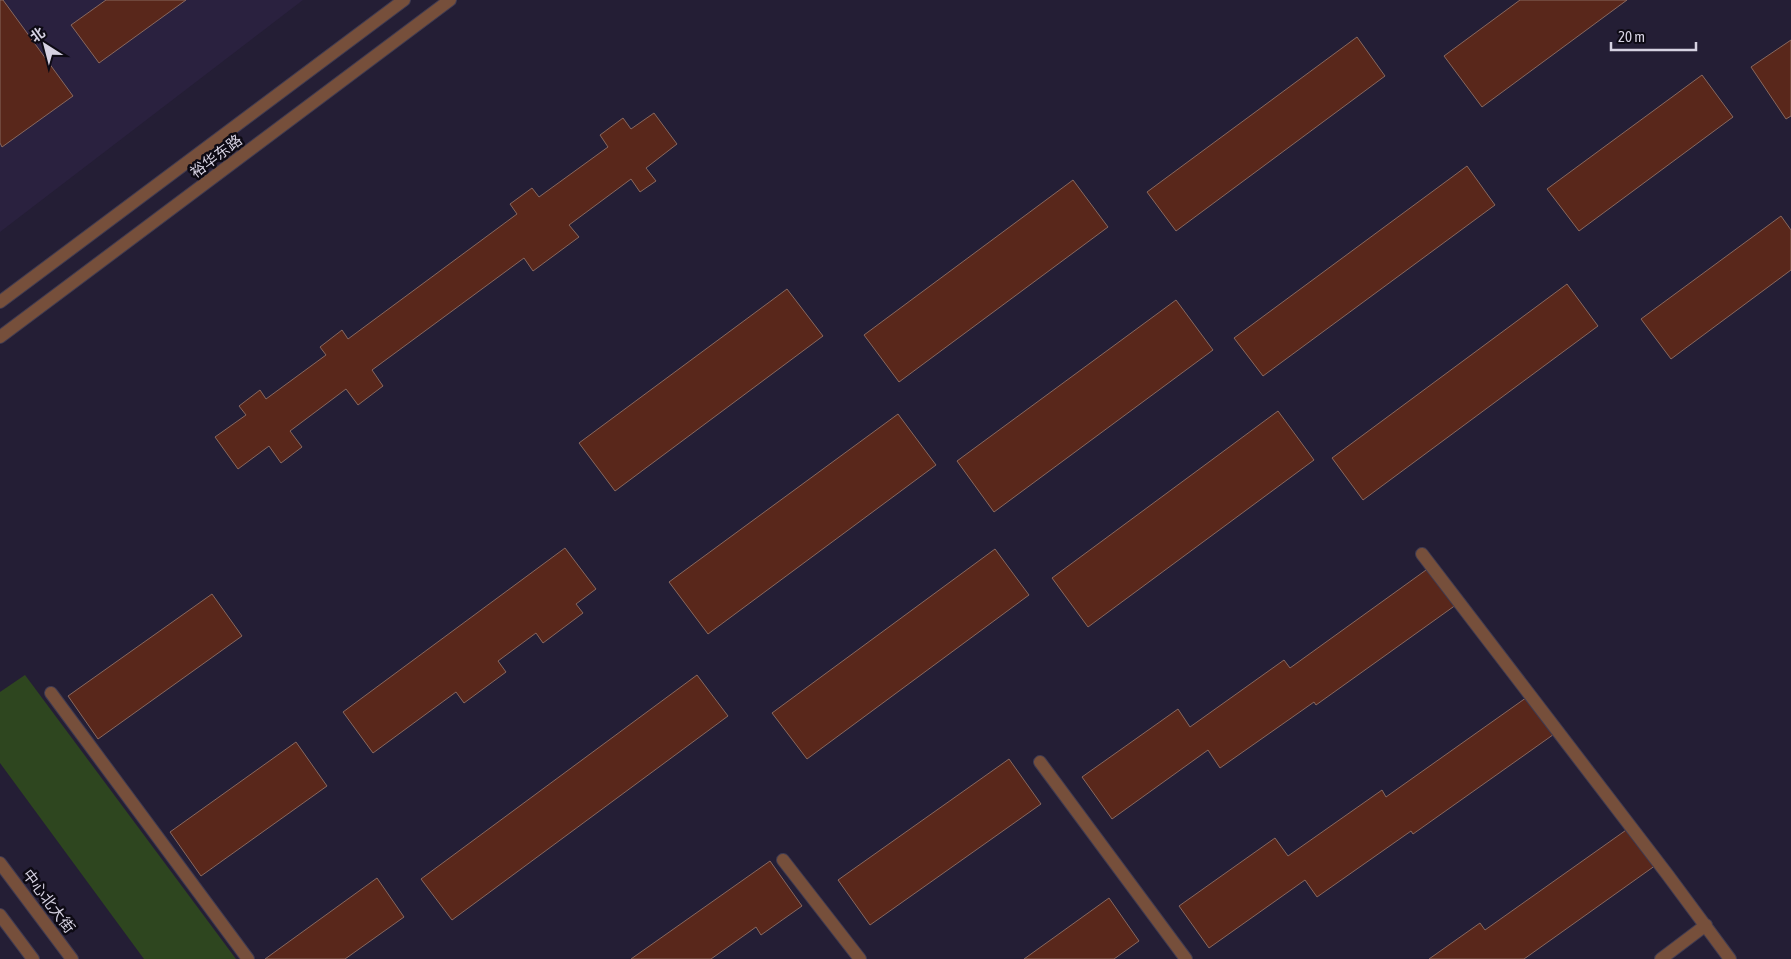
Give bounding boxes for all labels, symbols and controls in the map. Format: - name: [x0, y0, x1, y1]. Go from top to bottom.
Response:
- north arrow: [20, 20, 70, 70]
- scale bar: [1611, 20, 1696, 52]
- text: 北: [27, 24, 48, 45]
- text: 20 m: [1618, 28, 1645, 45]
- street label: 裕华东路: [187, 131, 245, 181]
- street label: 中心北大街: [20, 866, 78, 936]

